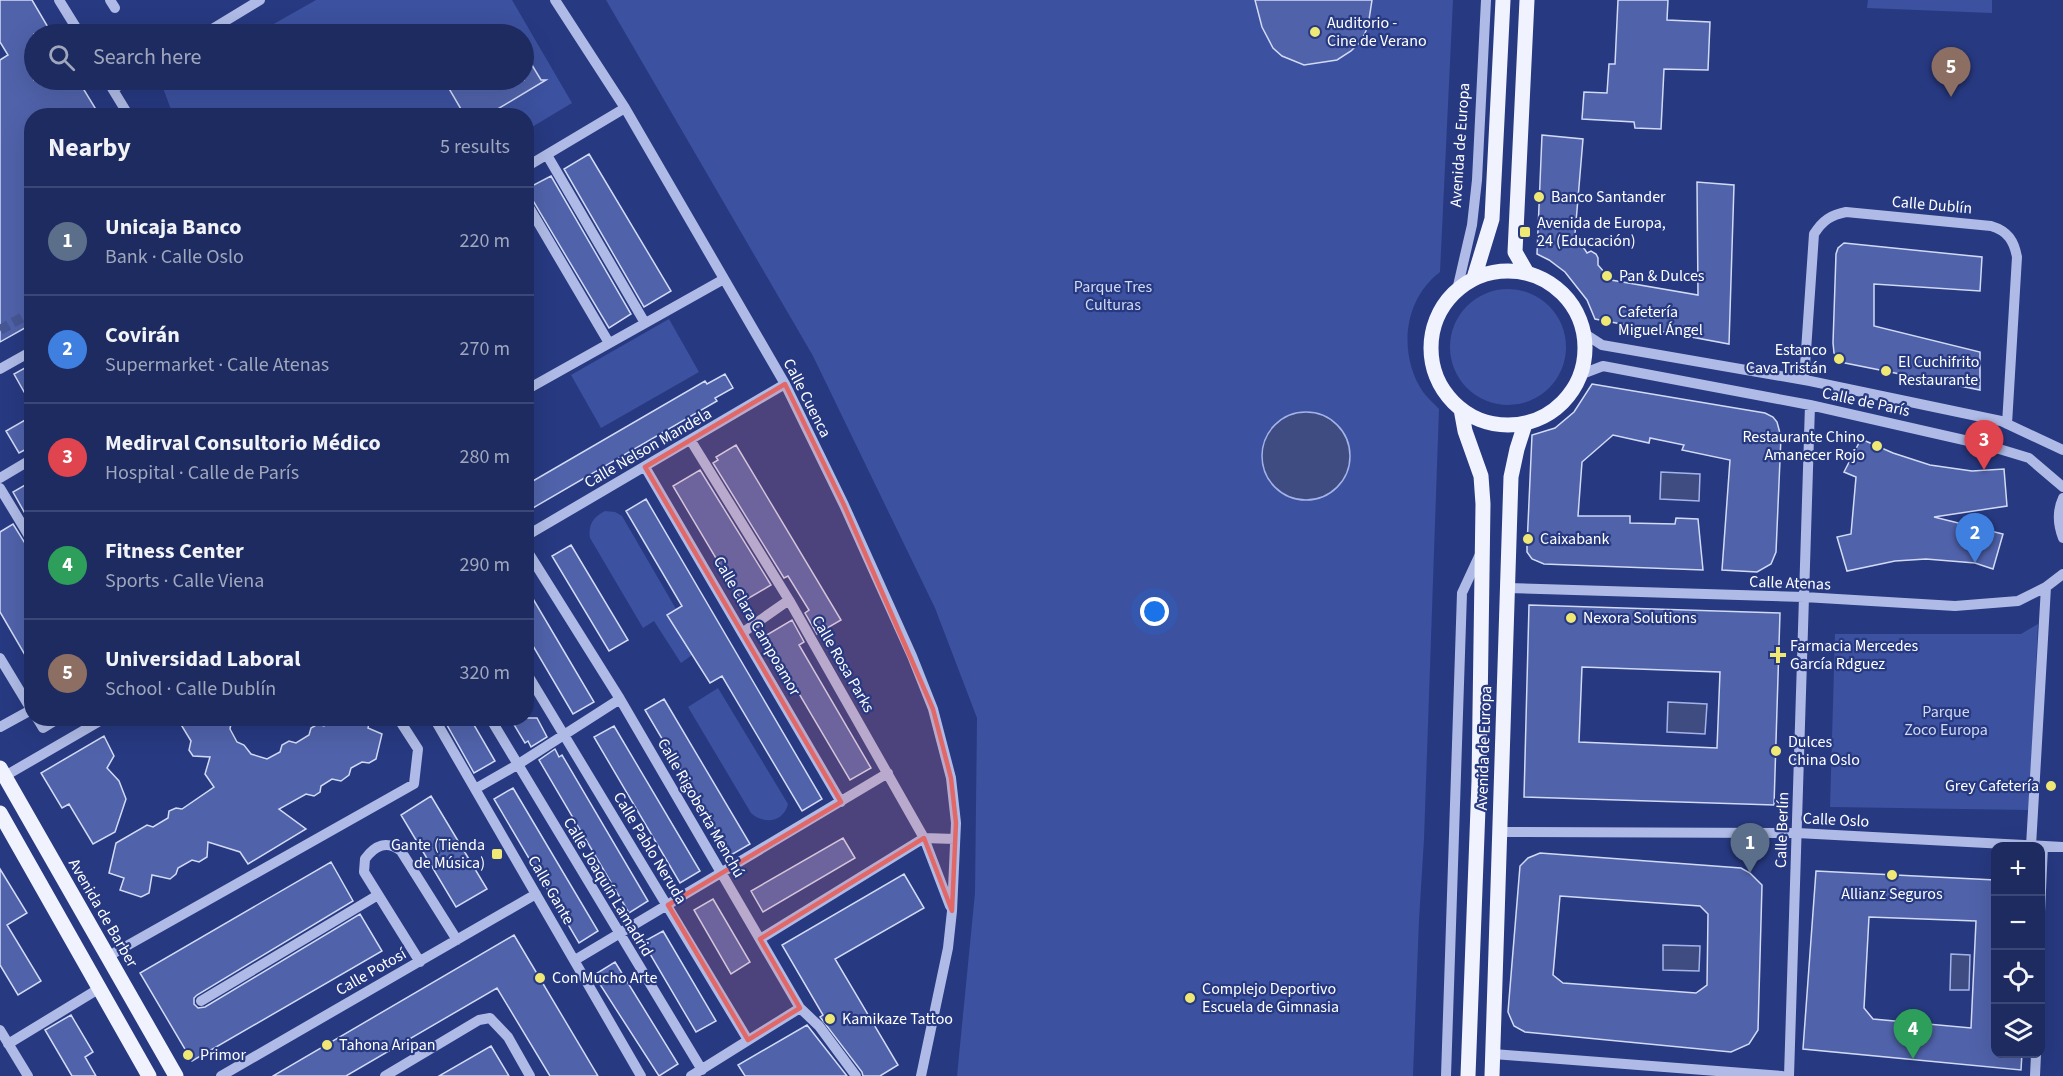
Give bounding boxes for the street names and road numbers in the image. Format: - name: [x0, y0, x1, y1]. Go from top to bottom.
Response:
- street label: Avenida de Europa: [1445, 82, 1475, 208]
- street label: Calle Dublín: [1891, 191, 1973, 219]
- street label: Calle Cuenca: [778, 355, 836, 441]
- street label: Calle de París: [1820, 382, 1912, 422]
- street label: Calle Nelson Mandela: [580, 403, 716, 493]
- street label: Calle Clara Campoamor: [708, 552, 806, 700]
- street label: Calle Atenas: [1749, 571, 1831, 595]
- street label: Calle Rosa Parks: [806, 611, 880, 717]
- street label: Avenida de Europa: [1471, 685, 1497, 811]
- street label: Calle Rigoberta Menchú: [652, 734, 750, 882]
- street label: Calle Pablo Neruda: [608, 788, 692, 908]
- street label: Calle Berlín: [1770, 792, 1794, 868]
- street label: Calle Oslo: [1802, 807, 1870, 833]
- street label: Calle Joaquín Lamadrid: [558, 813, 658, 961]
- street label: Calle Gante: [522, 851, 580, 929]
- street label: Avenida de Barber: [63, 855, 143, 972]
- street label: Calle Potosí: [332, 942, 411, 1001]

